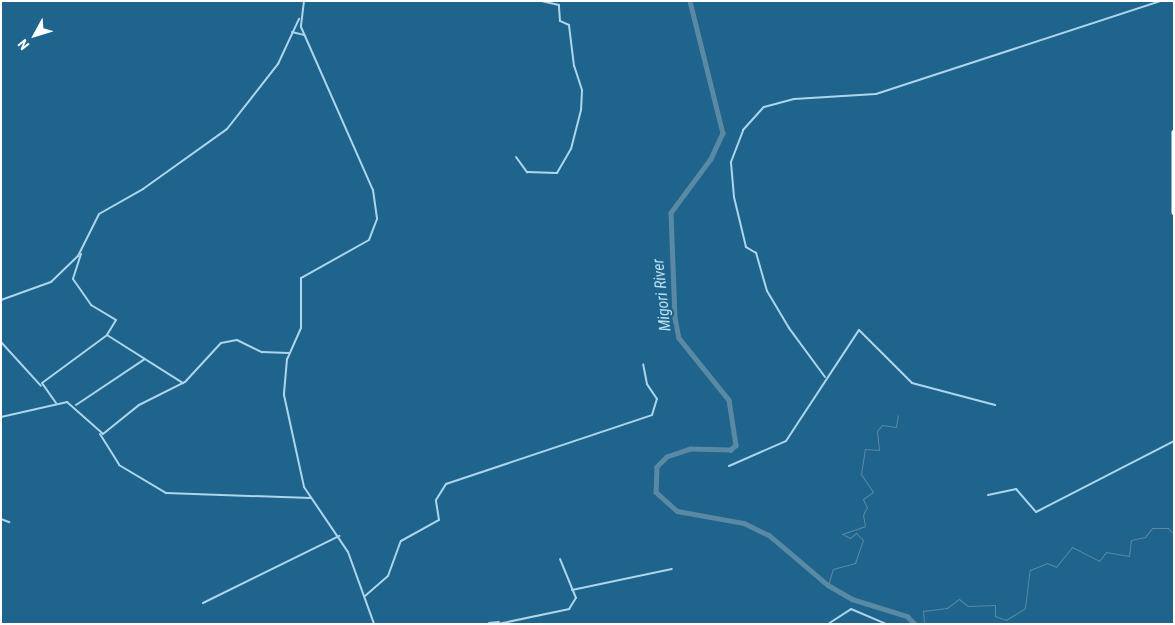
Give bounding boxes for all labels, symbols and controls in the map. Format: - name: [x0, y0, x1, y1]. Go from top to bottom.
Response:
- north arrow: [10, 10, 60, 60]
- text: N: [14, 36, 32, 53]
- water label: Migori River: [649, 258, 675, 332]

